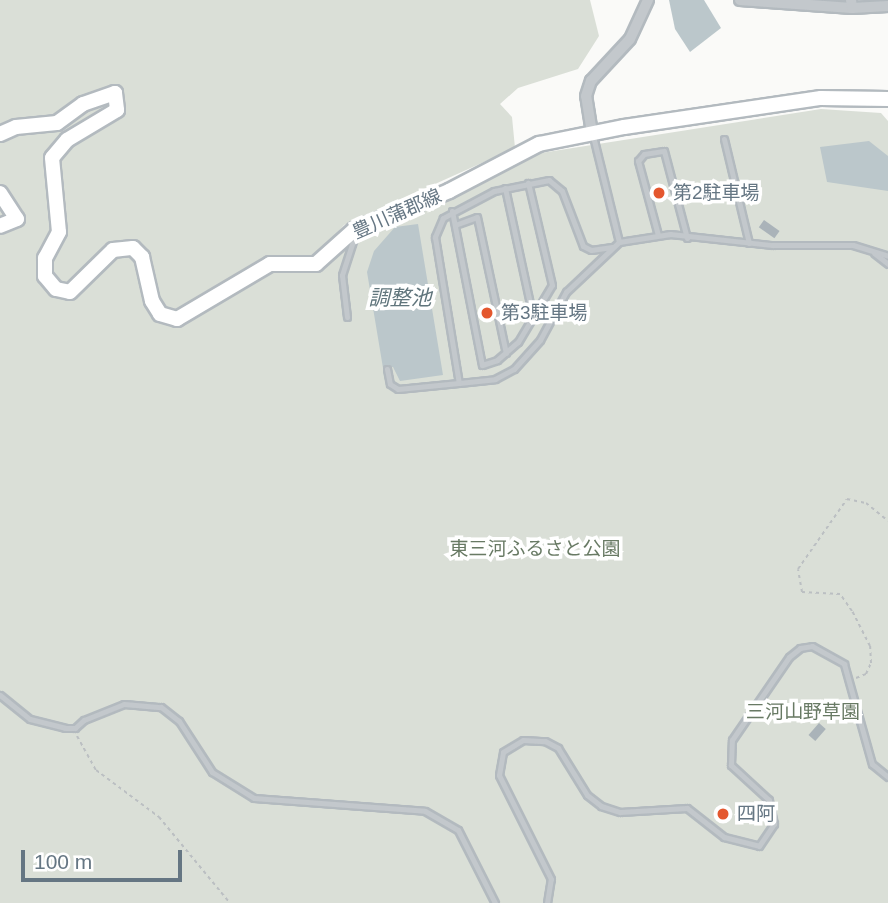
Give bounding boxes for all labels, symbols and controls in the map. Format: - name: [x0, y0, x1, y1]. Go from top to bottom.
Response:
- place label: 第2駐車場: [673, 182, 760, 204]
- street label: 豊川蒲郡線: [349, 184, 445, 244]
- marker: 第2駐車場: [651, 185, 667, 201]
- water label: 調整池: [369, 285, 431, 311]
- place label: 第3駐車場: [501, 302, 588, 324]
- marker: 第3駐車場: [479, 305, 495, 321]
- park label: 東三河ふるさと公園: [450, 538, 620, 560]
- park label: 三河山野草園: [746, 701, 860, 723]
- place label: 四阿: [737, 803, 775, 825]
- marker: 四阿: [715, 806, 731, 822]
- scale bar: [24, 836, 186, 880]
- text: 100 m: [34, 850, 92, 873]

